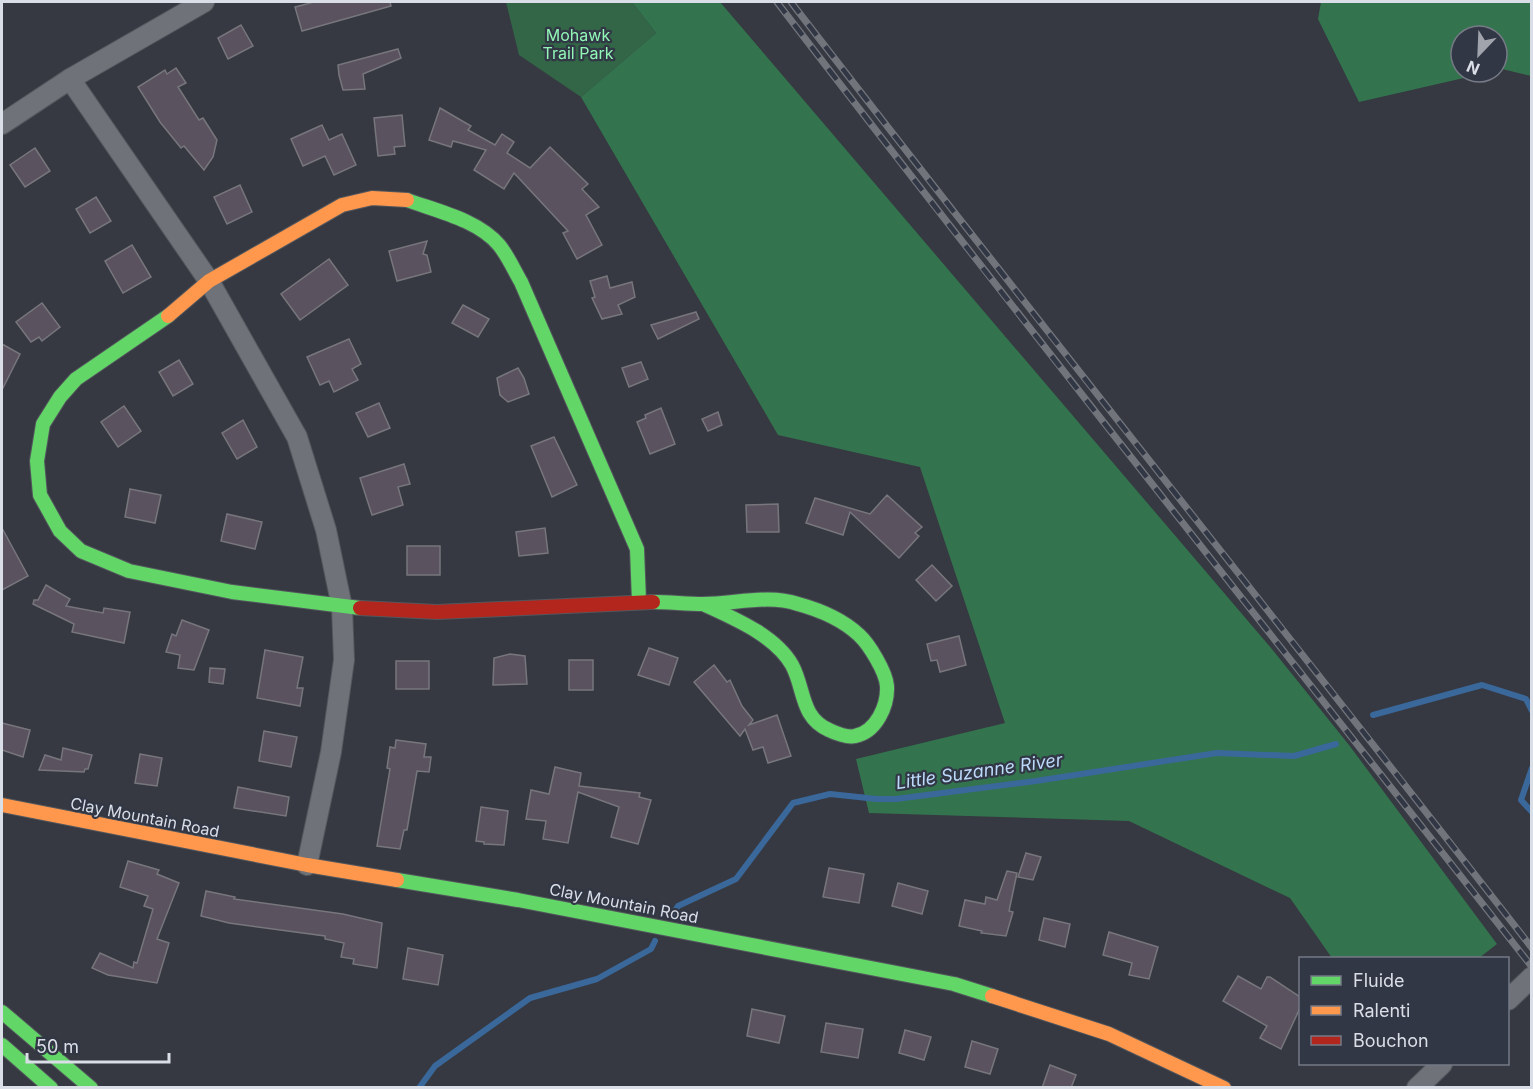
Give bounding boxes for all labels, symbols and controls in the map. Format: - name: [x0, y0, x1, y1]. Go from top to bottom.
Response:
- north arrow: [1449, 24, 1509, 84]
- park label: Mohawk Trail Park: [543, 25, 614, 63]
- text: N: [1464, 56, 1483, 79]
- water label: Little Suzanne River: [894, 749, 1065, 793]
- street label: Clay Mountain Road: [69, 793, 221, 841]
- street label: Clay Mountain Road: [548, 879, 700, 927]
- legend: [1299, 957, 1509, 1065]
- text: Fluide: [1353, 970, 1405, 991]
- text: Ralenti: [1353, 1000, 1410, 1021]
- scale bar: [27, 1026, 170, 1064]
- text: Bouchon: [1353, 1030, 1429, 1051]
- text: 50 m: [36, 1036, 79, 1057]

